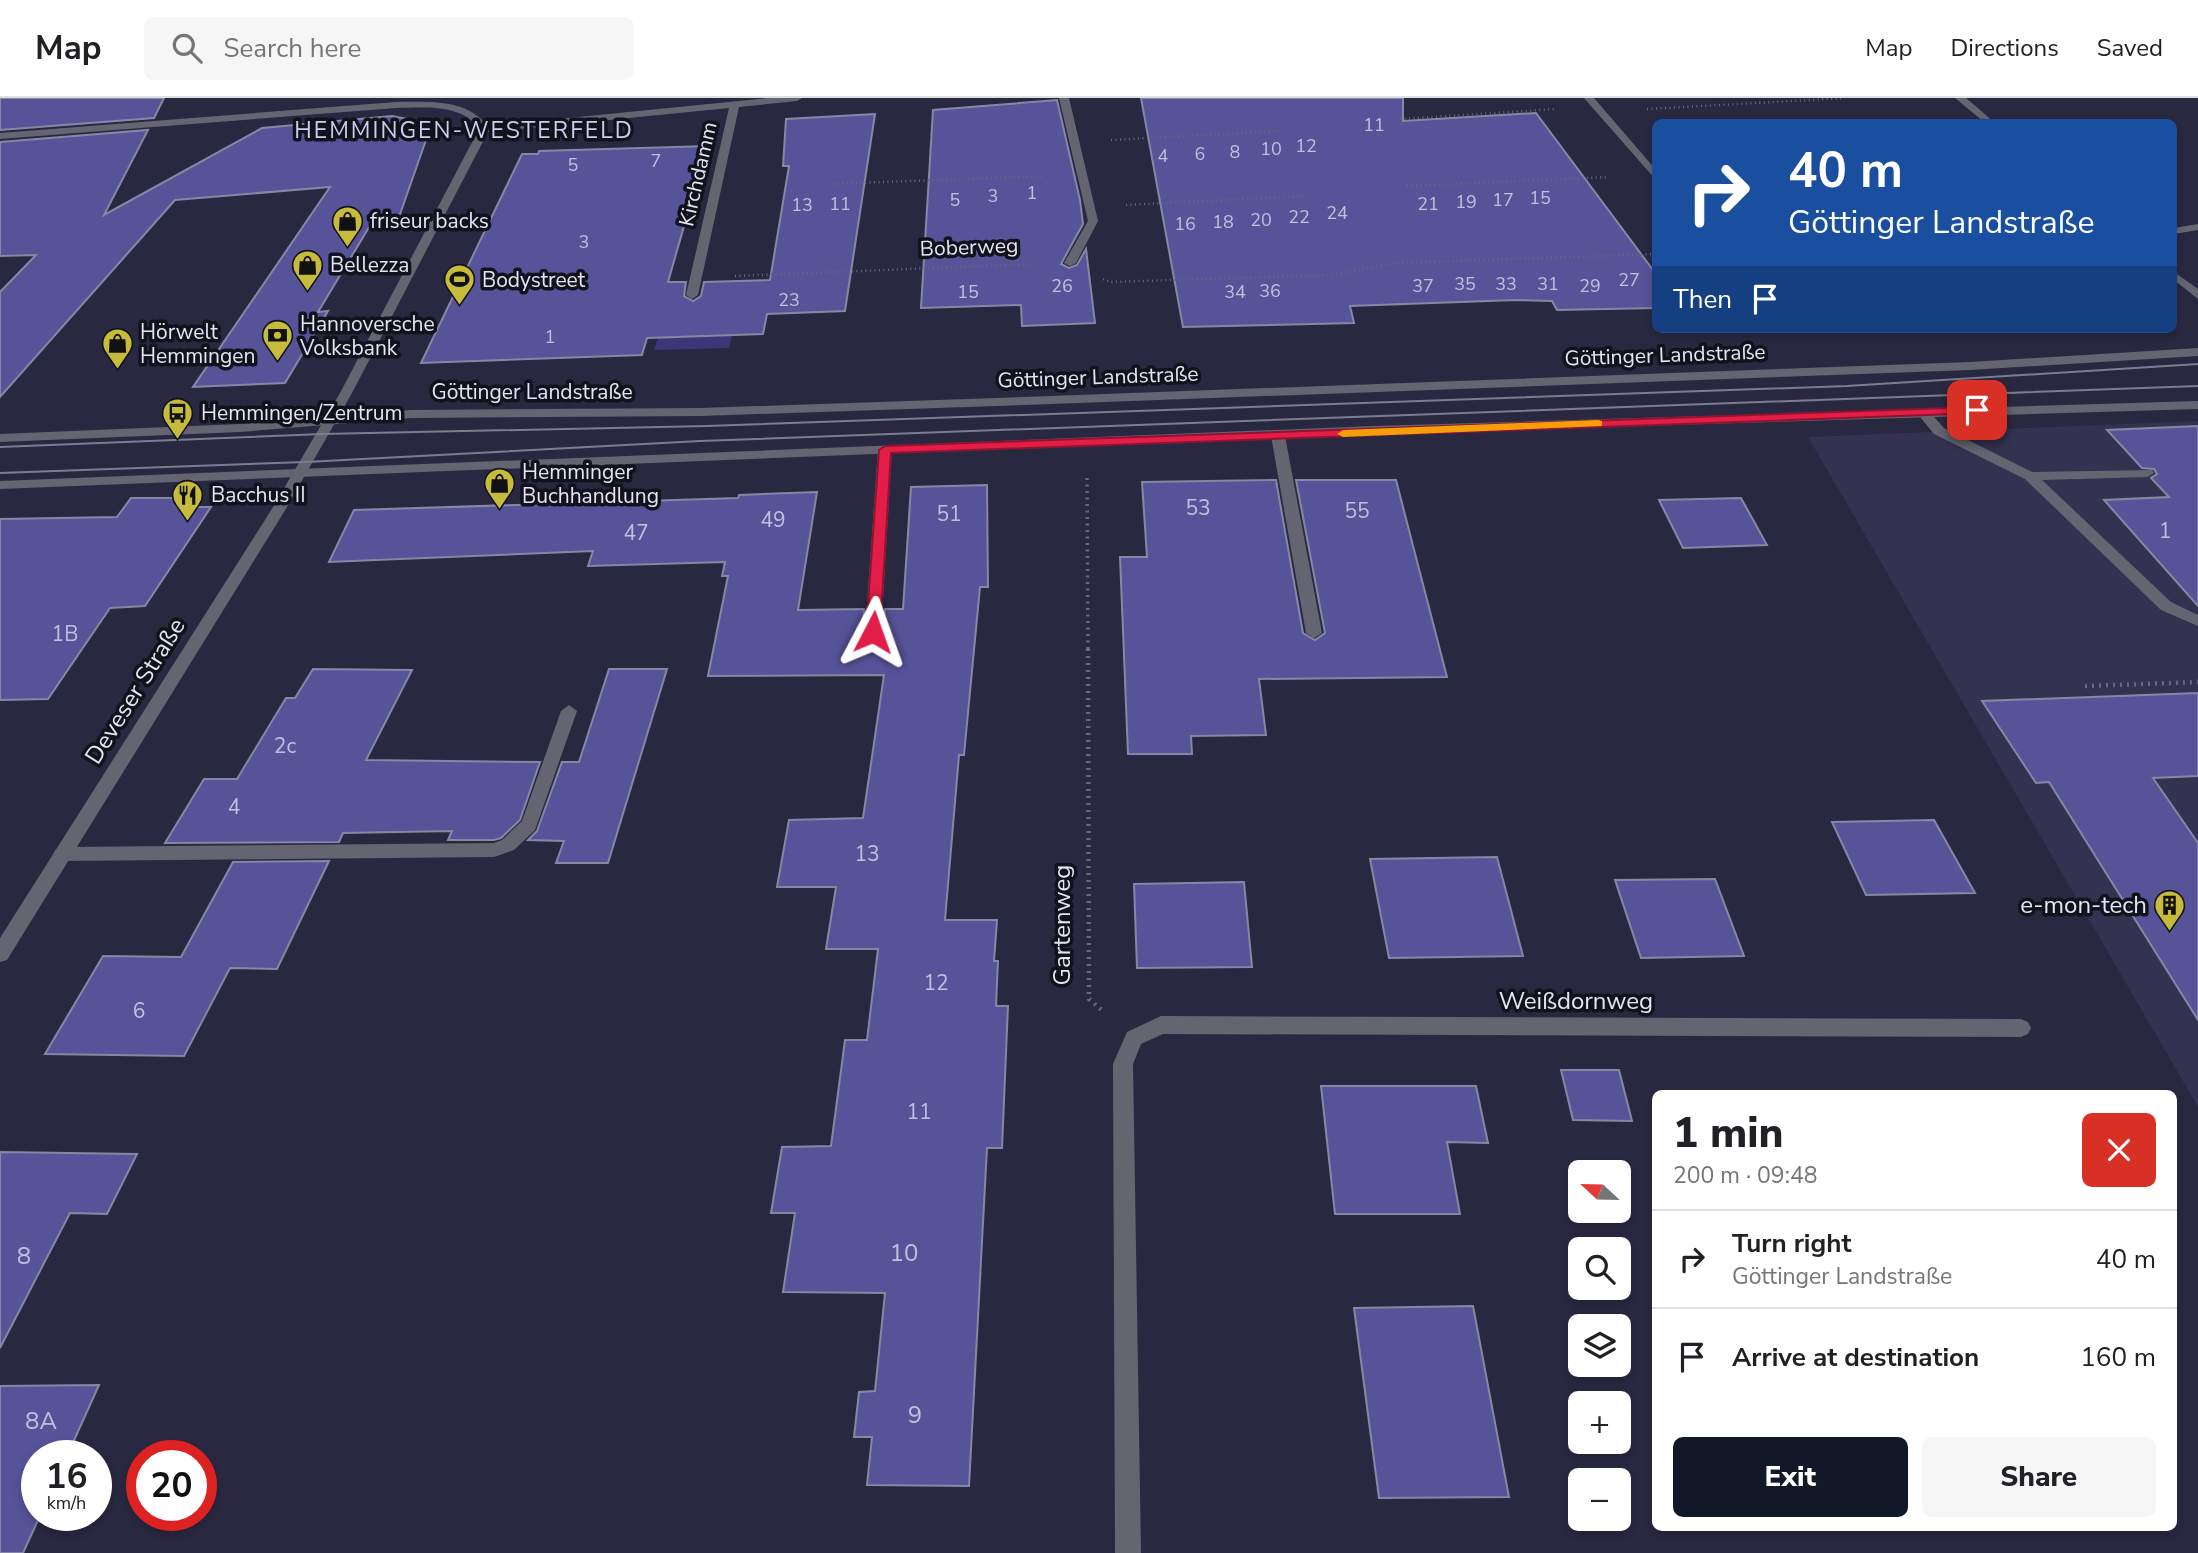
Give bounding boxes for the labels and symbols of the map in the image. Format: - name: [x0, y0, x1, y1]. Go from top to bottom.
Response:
- house number: 11: [1363, 113, 1385, 137]
- district label: HEMMINGEN-WESTERFELD: [294, 115, 634, 146]
- street label: Kirchdamm: [672, 119, 724, 229]
- house number: 12: [1295, 134, 1317, 158]
- house number: 10: [1260, 137, 1282, 161]
- house number: 8: [1230, 140, 1240, 164]
- house number: 6: [1195, 142, 1205, 166]
- house number: 4: [1158, 144, 1169, 168]
- house number: 7: [651, 149, 661, 173]
- house number: 5: [568, 153, 578, 177]
- house number: 1: [1027, 181, 1037, 205]
- house number: 3: [988, 184, 998, 208]
- house number: 15: [1529, 186, 1551, 210]
- house number: 5: [950, 188, 960, 212]
- house number: 17: [1492, 188, 1514, 212]
- house number: 19: [1455, 190, 1477, 214]
- house number: 11: [829, 192, 851, 216]
- house number: 21: [1417, 192, 1439, 216]
- house number: 13: [791, 193, 813, 217]
- house number: 24: [1326, 201, 1348, 225]
- shop icon: friseur backs: [330, 204, 364, 248]
- house number: 22: [1288, 205, 1310, 229]
- place label: friseur backs: [370, 207, 489, 235]
- house number: 20: [1250, 208, 1272, 232]
- house number: 18: [1212, 210, 1234, 234]
- house number: 16: [1174, 212, 1196, 236]
- house number: 3: [579, 230, 589, 254]
- street label: Boberweg: [919, 231, 1019, 263]
- shop icon: Bellezza: [290, 248, 324, 292]
- place label: Bellezza: [330, 251, 409, 279]
- sports icon: Bodystreet: [442, 263, 476, 307]
- place label: Bodystreet: [482, 266, 586, 294]
- house number: 27: [1618, 268, 1640, 292]
- house number: 35: [1454, 272, 1476, 296]
- house number: 33: [1495, 272, 1517, 296]
- house number: 31: [1537, 272, 1559, 296]
- house number: 26: [1051, 274, 1073, 298]
- house number: 37: [1412, 274, 1434, 298]
- house number: 29: [1579, 274, 1601, 298]
- house number: 36: [1259, 279, 1281, 303]
- house number: 15: [957, 280, 979, 304]
- house number: 34: [1224, 280, 1246, 304]
- house number: 23: [778, 288, 800, 312]
- place label: Hannoversche Volksbank: [299, 310, 435, 362]
- place label: Hörwelt Hemmingen: [140, 318, 255, 370]
- bank icon: Hannoversche Volksbank: [260, 319, 294, 363]
- house number: 1: [545, 325, 555, 349]
- shop icon: Hörwelt Hemmingen: [100, 327, 134, 371]
- street label: Göttinger Landstraße: [1564, 337, 1766, 373]
- street label: Göttinger Landstraße: [997, 359, 1199, 395]
- street label: Göttinger Landstraße: [431, 378, 633, 406]
- pin: [1947, 380, 2007, 440]
- bus stop icon: Hemmingen/Zentrum: [161, 396, 195, 440]
- place label: Hemmingen/Zentrum: [201, 399, 402, 427]
- place label: Hemminger Buchhandlung: [522, 458, 659, 510]
- shop icon: Hemminger Buchhandlung: [482, 467, 516, 511]
- restaurant icon: Bacchus II: [171, 478, 205, 522]
- place label: Bacchus II: [211, 481, 306, 509]
- house number: 53: [1185, 494, 1211, 522]
- house number: 55: [1344, 497, 1370, 525]
- house number: 51: [936, 500, 962, 528]
- house number: 49: [760, 506, 786, 534]
- house number: 1: [2159, 517, 2171, 545]
- house number: 47: [623, 519, 649, 547]
- position arrow: [836, 595, 910, 669]
- street label: Deveser Straße: [77, 612, 193, 770]
- house number: 1B: [52, 620, 78, 648]
- house number: 2c: [274, 732, 296, 760]
- house number: 4: [228, 793, 240, 821]
- house number: 13: [854, 840, 880, 868]
- street label: Gartenweg: [1046, 865, 1078, 985]
- building icon: e-mon-tech: [2153, 888, 2187, 932]
- place label: e-mon-tech: [2020, 889, 2147, 921]
- house number: 12: [923, 969, 949, 997]
- street label: Weißdornweg: [1499, 985, 1653, 1017]
- house number: 6: [133, 997, 145, 1025]
- house number: 11: [906, 1098, 932, 1126]
- north arrow: [1568, 1160, 1631, 1223]
- house number: 10: [890, 1237, 918, 1269]
- house number: 8: [17, 1240, 31, 1272]
- house number: 9: [908, 1399, 922, 1431]
- house number: 8A: [25, 1405, 57, 1437]
- speed limit sign: 20: [126, 1440, 217, 1531]

